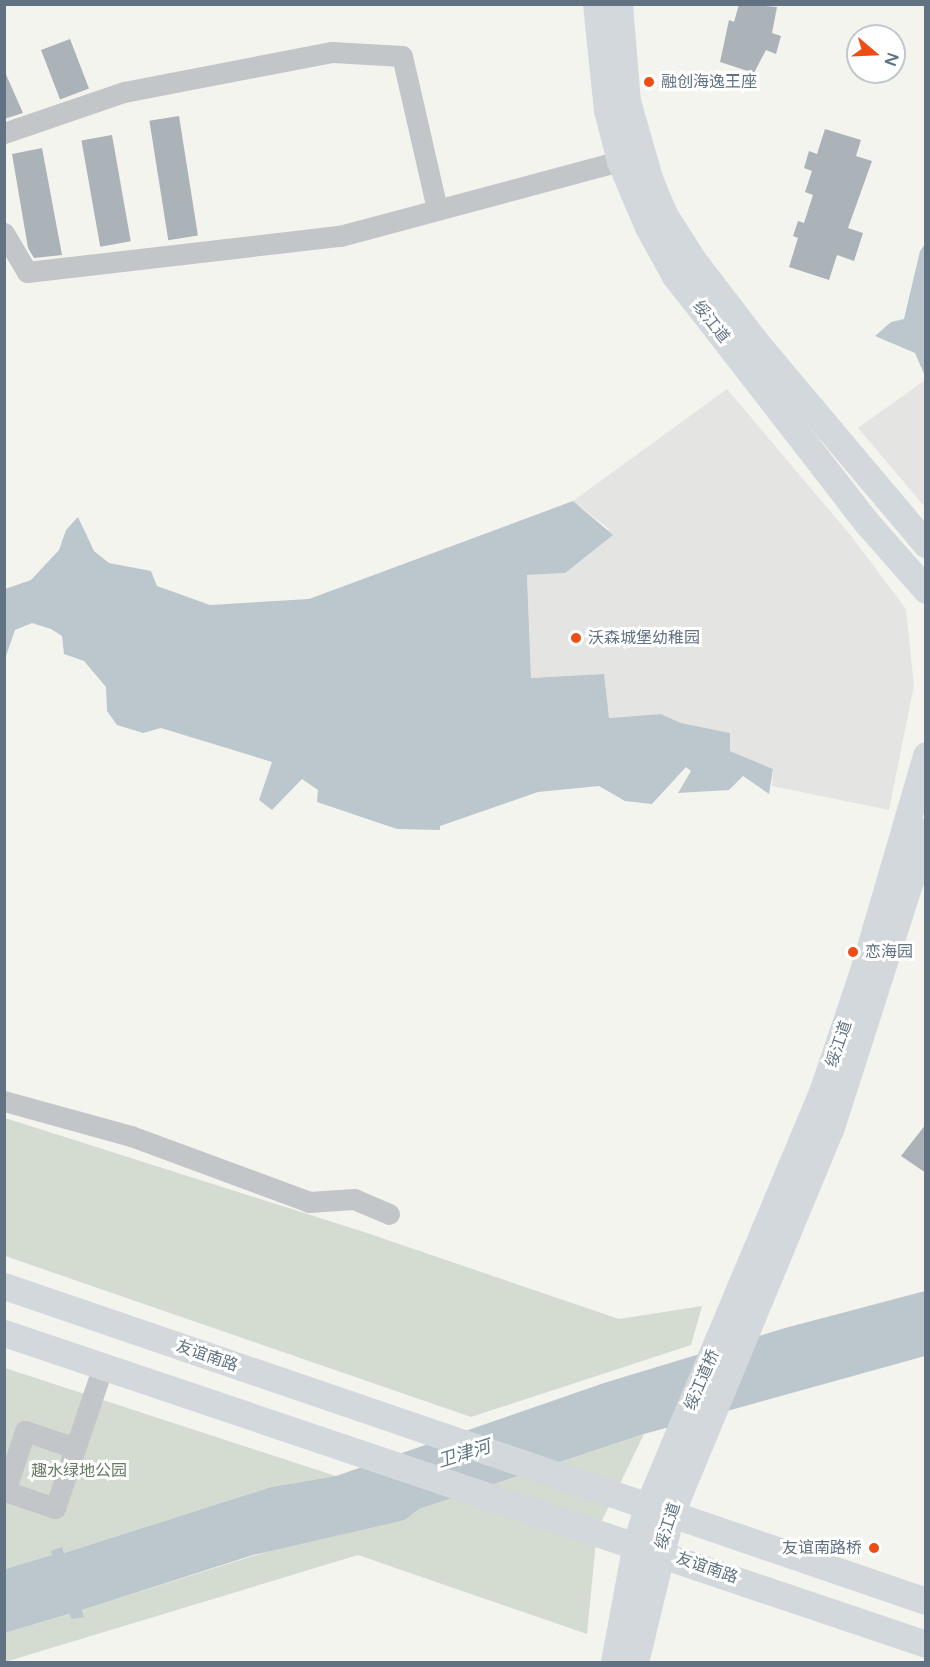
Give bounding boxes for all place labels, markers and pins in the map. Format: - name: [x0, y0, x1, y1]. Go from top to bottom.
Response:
- place label: 融创海逸王座: [661, 72, 757, 92]
- marker: 融创海逸王座: [642, 75, 656, 89]
- place label: 沃森城堡幼稚园: [588, 628, 700, 648]
- marker: 沃森城堡幼稚园: [569, 631, 583, 645]
- place label: 恋海园: [865, 942, 913, 962]
- marker: 恋海园: [846, 945, 860, 959]
- place label: 友谊南路桥: [782, 1538, 862, 1558]
- marker: 友谊南路桥: [867, 1541, 881, 1555]

